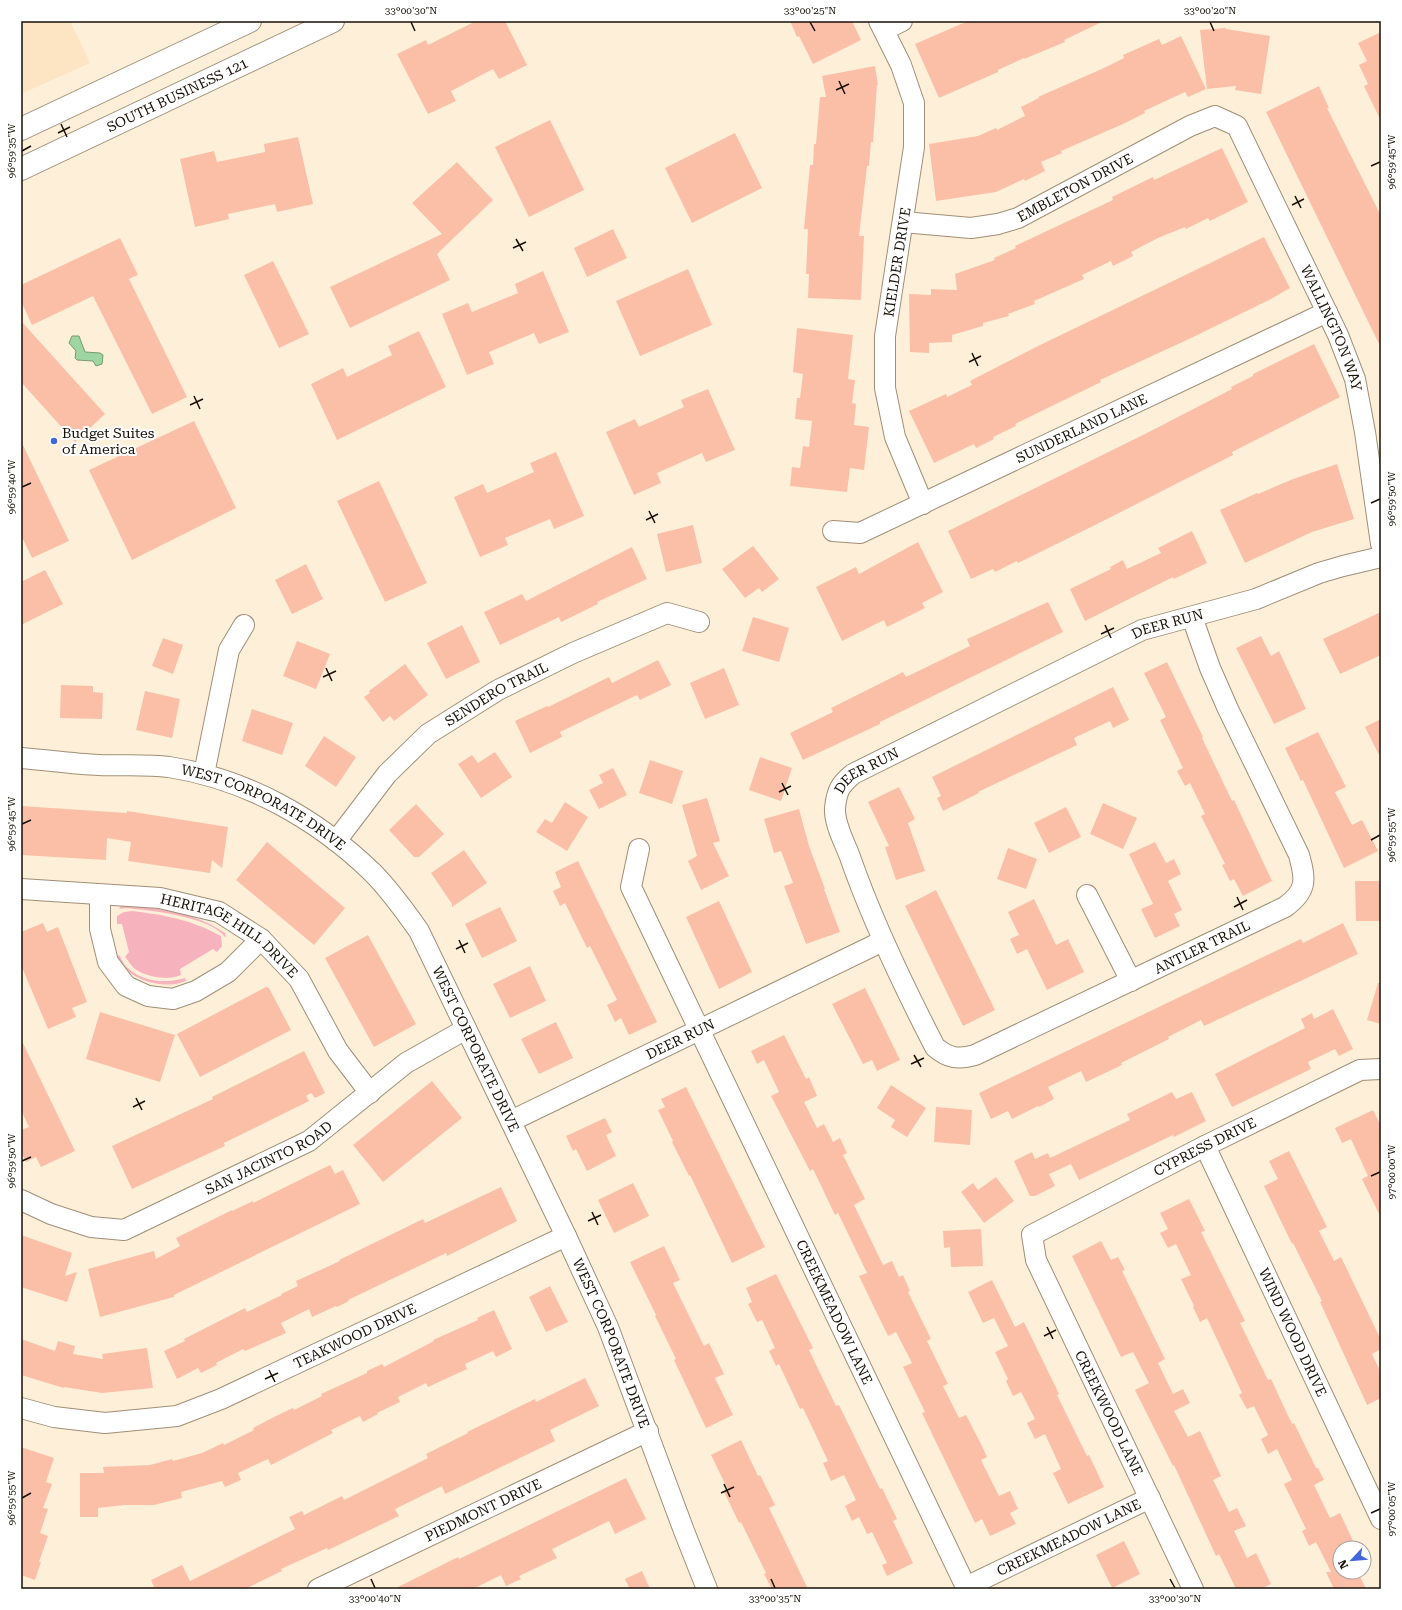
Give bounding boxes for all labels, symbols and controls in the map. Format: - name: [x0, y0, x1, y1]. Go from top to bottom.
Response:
- text: 33°00'30"N: [385, 5, 437, 16]
- text: 33°00'25"N: [784, 5, 836, 16]
- text: 33°00'20"N: [1184, 5, 1236, 16]
- street label: SOUTH BUSINESS 121: [104, 54, 251, 135]
- text: 96°59'35"W: [6, 123, 17, 178]
- text: 96°59'45"W: [1386, 134, 1397, 189]
- street label: EMBLETON DRIVE: [1014, 150, 1135, 225]
- street label: KIELDER DRIVE: [880, 206, 914, 318]
- street label: WALLINGTON WAY: [1298, 263, 1365, 393]
- street label: SUNDERLAND LANE: [1013, 390, 1150, 466]
- place label: Budget Suites of America: [62, 425, 155, 457]
- marker: Budget Suites of America: [49, 436, 59, 446]
- text: 96°59'40"W: [6, 459, 17, 514]
- text: 96°59'50"W: [1386, 471, 1397, 526]
- street label: DEER RUN: [1129, 606, 1205, 642]
- street label: SENDERO TRAIL: [442, 658, 551, 729]
- street label: DEER RUN: [831, 744, 901, 796]
- street label: WEST CORPORATE DRIVE: [180, 761, 349, 853]
- text: 96°59'45"W: [6, 796, 17, 851]
- text: 96°59'55"W: [1386, 807, 1397, 862]
- street label: HERITAGE HILL DRIVE: [159, 890, 301, 981]
- street label: ANTLER TRAIL: [1152, 917, 1253, 977]
- street label: WEST CORPORATE DRIVE: [429, 964, 523, 1134]
- street label: DEER RUN: [643, 1016, 717, 1062]
- street label: CYPRESS DRIVE: [1151, 1114, 1259, 1179]
- street label: SAN JACINTO ROAD: [202, 1118, 335, 1198]
- text: 96°59'50"W: [6, 1133, 17, 1188]
- text: 97°00'00"W: [1386, 1144, 1397, 1199]
- street label: CREEKMEADOW LANE: [793, 1237, 876, 1387]
- street label: WEST CORPORATE DRIVE: [569, 1256, 653, 1430]
- street label: WIND WOOD DRIVE: [1256, 1265, 1330, 1399]
- street label: TEAKWOOD DRIVE: [291, 1300, 419, 1372]
- street label: CREEKWOOD LANE: [1072, 1348, 1146, 1478]
- text: 96°59'55"W: [6, 1470, 17, 1525]
- street label: PIEDMONT DRIVE: [422, 1475, 544, 1545]
- text: 97°00'05"W: [1386, 1481, 1397, 1536]
- street label: CREEKMEADOW LANE: [994, 1496, 1144, 1579]
- north arrow: [1332, 1540, 1372, 1580]
- text: N: [1336, 1557, 1351, 1571]
- text: 33°00'40"N: [349, 1593, 401, 1604]
- text: 33°00'35"N: [749, 1593, 801, 1604]
- text: 33°00'30"N: [1149, 1593, 1201, 1604]

